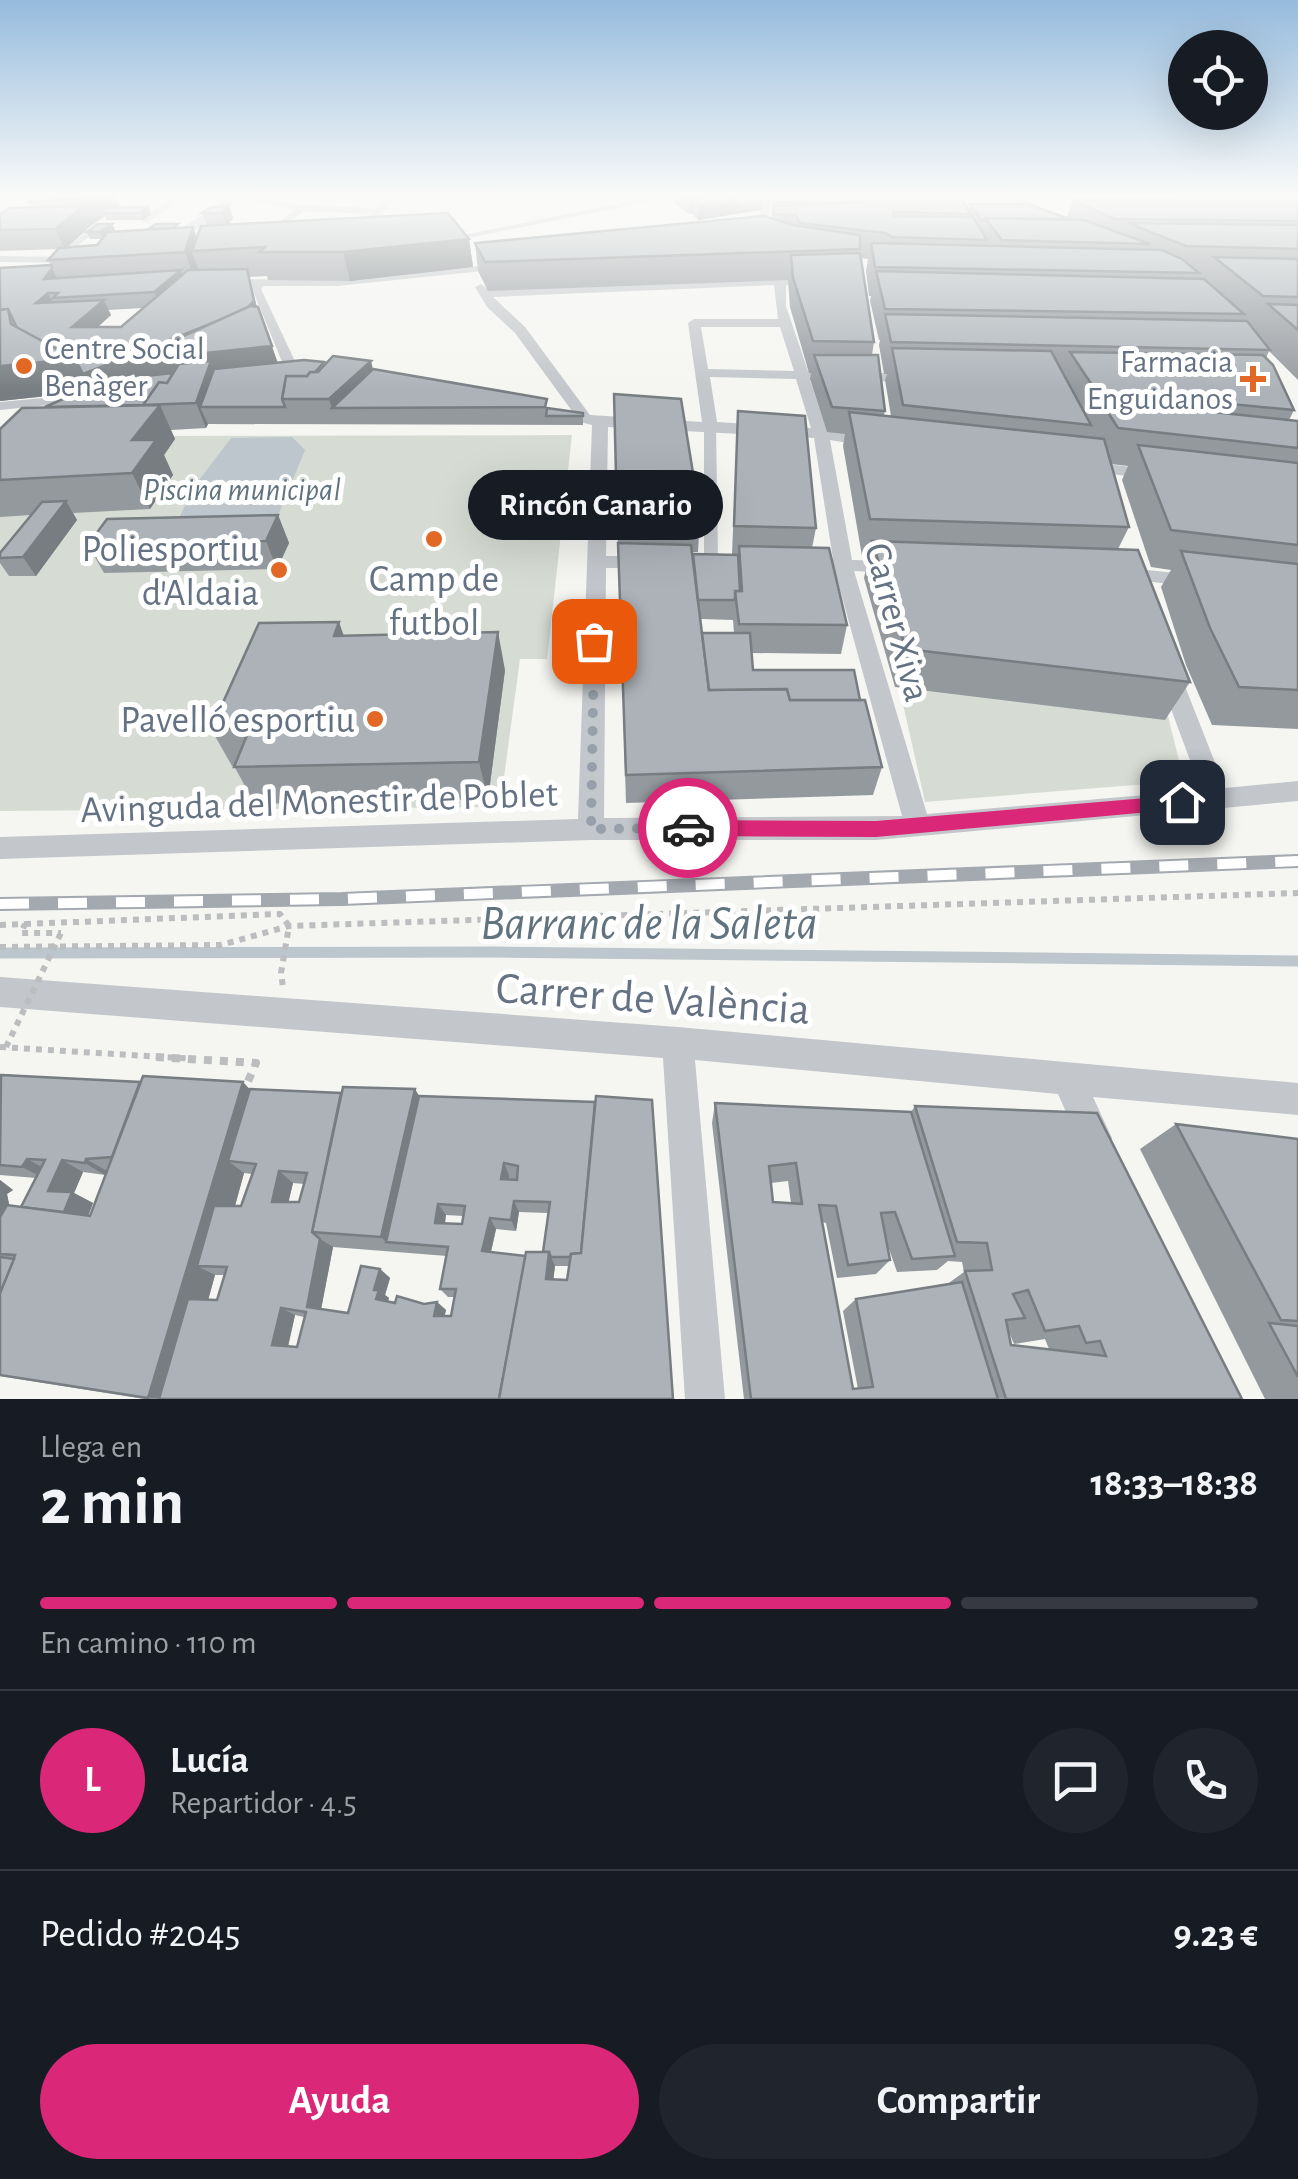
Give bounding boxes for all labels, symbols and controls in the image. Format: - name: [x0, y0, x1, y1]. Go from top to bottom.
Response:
- map controls: [1168, 30, 1268, 130]
- button: locate: [1168, 30, 1268, 130]
- place label: Centre Social Benàger: [44, 333, 205, 402]
- place label: Farmacia Enguidanos: [1087, 346, 1233, 415]
- marker: Centre Social Benàger: [13, 355, 35, 377]
- marker: Farmacia Enguidanos: [1242, 368, 1264, 390]
- callout: Rincón Canario: [466, 471, 722, 541]
- water label: Piscina municipal: [143, 474, 341, 507]
- text: Rincón Canario: [499, 489, 692, 521]
- marker: Camp de futbol: [423, 528, 445, 550]
- place label: Poliesportiu d'Aldaia: [81, 531, 259, 613]
- street label: Carrer Xiva: [857, 539, 935, 706]
- marker: Poliesportiu d'Aldaia: [268, 559, 290, 581]
- place label: Camp de futbol: [369, 561, 499, 643]
- pin: [552, 599, 637, 684]
- icon: bag: [567, 614, 622, 669]
- place label: Pavelló esportiu: [120, 702, 355, 740]
- marker: Pavelló esportiu: [364, 708, 386, 730]
- pin: [1140, 760, 1225, 845]
- icon: home: [1155, 775, 1210, 830]
- street label: Avinguda del Monestir de Poblet: [80, 776, 558, 830]
- courier: [638, 778, 738, 878]
- icon: car: [661, 801, 716, 856]
- water label: Barranc de la Saleta: [480, 901, 818, 949]
- street label: Carrer de València: [494, 966, 811, 1033]
- text: Llega en: [40, 1431, 142, 1463]
- text: 18:33–18:38: [1090, 1465, 1258, 1503]
- text: 2 min: [40, 1471, 184, 1536]
- text: En camino · 110 m: [40, 1627, 257, 1659]
- button: chat: [1023, 1728, 1128, 1833]
- button: phone: [1153, 1728, 1258, 1833]
- text: Lucía: [170, 1742, 249, 1780]
- text: L: [84, 1761, 101, 1799]
- text: Repartidor · 4.5: [170, 1787, 357, 1819]
- text: Pedido #2045: [40, 1916, 240, 1954]
- text: 9.23 €: [1173, 1916, 1258, 1954]
- button: Ayuda: [40, 2044, 639, 2159]
- button: Compartir: [659, 2044, 1258, 2159]

